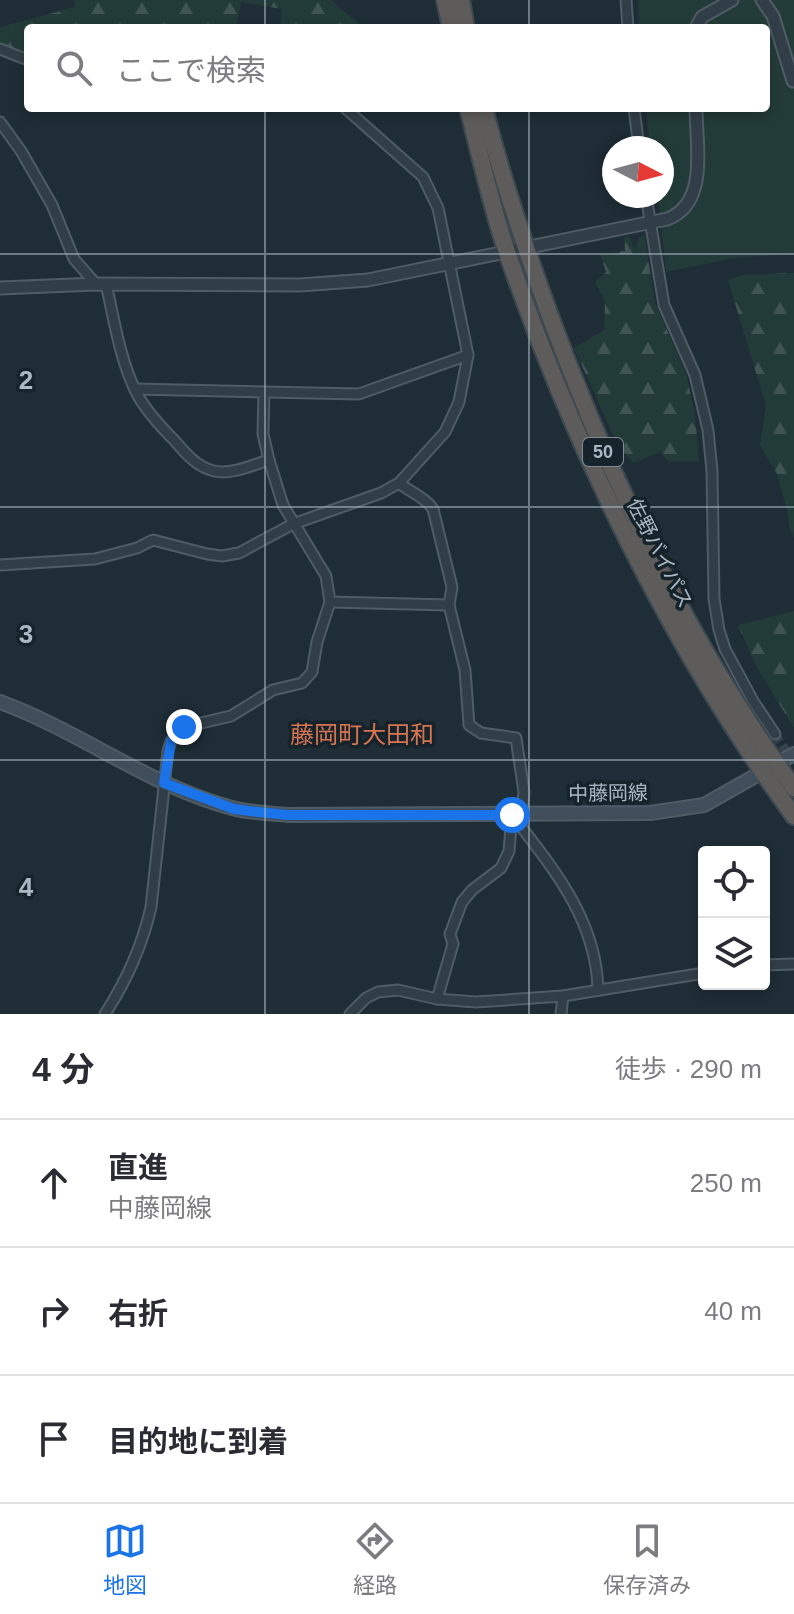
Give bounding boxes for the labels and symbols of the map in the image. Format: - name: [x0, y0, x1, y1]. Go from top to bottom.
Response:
- north arrow: [602, 136, 674, 208]
- text: 2: [19, 365, 33, 395]
- road number: 50: [583, 438, 623, 466]
- street label: 佐野バイパス: [623, 495, 697, 611]
- text: 3: [19, 619, 33, 649]
- route end: [166, 709, 202, 745]
- district label: 藤岡町大田和: [290, 721, 434, 748]
- street label: 中藤岡線: [568, 781, 648, 805]
- route start: [494, 797, 530, 833]
- text: 4: [19, 872, 34, 902]

